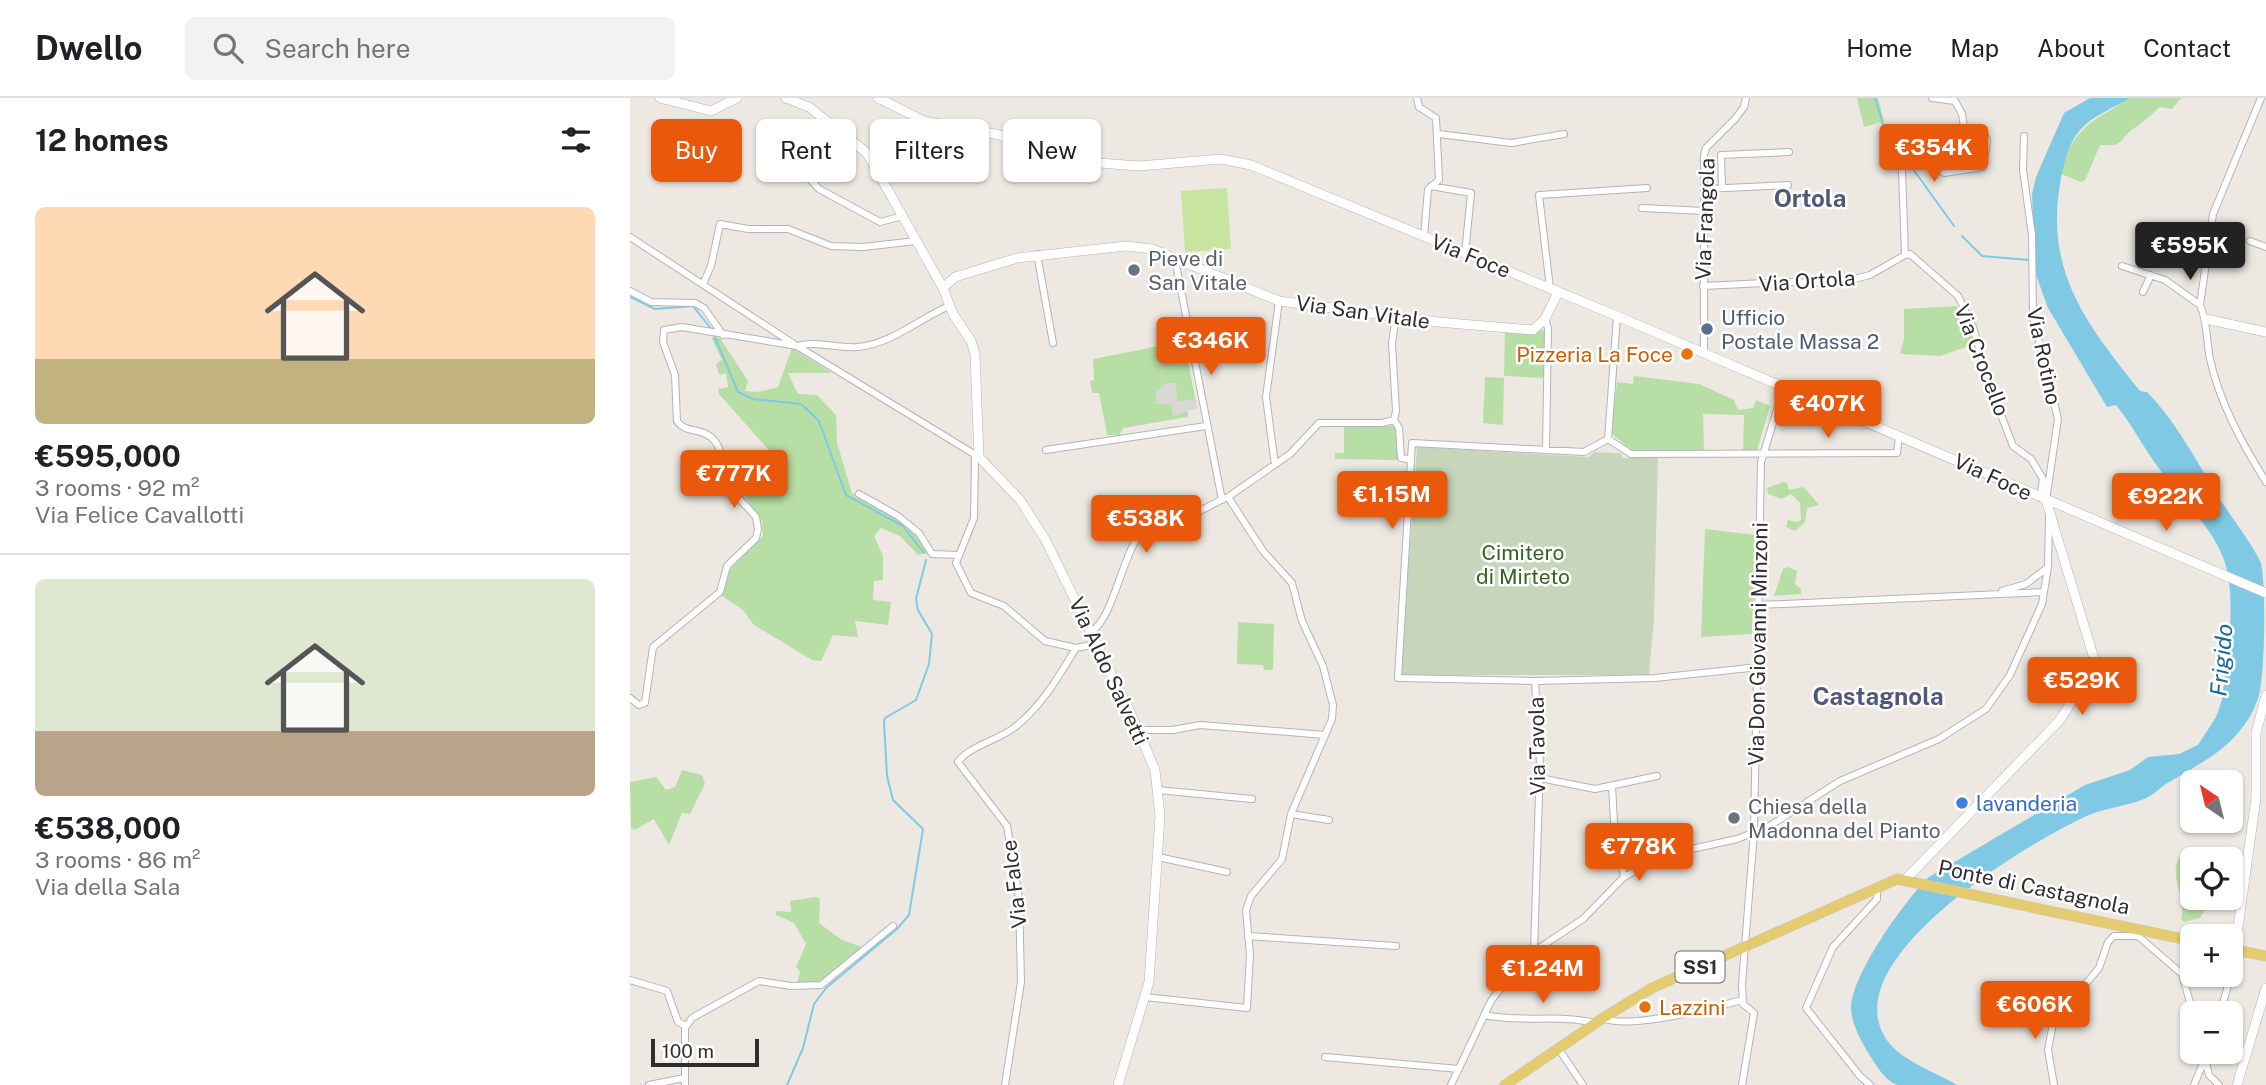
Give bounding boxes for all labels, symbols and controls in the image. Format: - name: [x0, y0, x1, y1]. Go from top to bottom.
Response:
- search box: [185, 17, 675, 80]
- text: Dwello: [35, 29, 143, 67]
- icon: search: [209, 29, 247, 67]
- text: Search here: [265, 33, 411, 64]
- text: Home: [1846, 34, 1912, 62]
- text: Map: [1950, 34, 1999, 62]
- text: About: [2037, 34, 2105, 62]
- text: Contact: [2143, 34, 2231, 62]
- chip: Buy: [651, 119, 742, 182]
- chip: Rent: [756, 119, 856, 182]
- chip: Filters: [870, 119, 989, 182]
- chip: New: [1003, 119, 1101, 182]
- icon: filters: [557, 121, 595, 159]
- text: 12 homes: [35, 122, 169, 158]
- pin: €354K: [1885, 125, 1983, 184]
- text: €354K: [1895, 133, 1973, 160]
- street label: Via Frangola: [1690, 157, 1720, 281]
- district label: Ortola: [1774, 184, 1846, 212]
- pin: €595K: [2141, 222, 2239, 282]
- street label: Via Foce: [1428, 229, 1514, 283]
- text: €595K: [2151, 231, 2229, 258]
- place label: Pieve di San Vitale: [1148, 246, 1247, 295]
- icon: home: [252, 253, 378, 379]
- marker: Pieve di San Vitale: [1126, 262, 1142, 278]
- street label: Via Ortola: [1758, 265, 1856, 297]
- street label: Via San Vitale: [1294, 290, 1432, 334]
- street label: Via Crocello: [1949, 301, 2015, 419]
- place label: Ufficio Postale Massa 2: [1721, 305, 1879, 354]
- street label: Via Rotino: [2022, 305, 2066, 407]
- pin: €346K: [1162, 317, 1260, 377]
- marker: Ufficio Postale Massa 2: [1699, 321, 1715, 337]
- text: €346K: [1173, 326, 1249, 353]
- place label: Pizzeria La Foce: [1516, 342, 1673, 367]
- marker: Pizzeria La Foce: [1679, 346, 1695, 362]
- pin: €407K: [1779, 380, 1877, 440]
- text: €407K: [1790, 389, 1866, 416]
- text: €595,000: [35, 438, 181, 474]
- street label: Via Foce: [1950, 448, 2036, 506]
- pin: €777K: [685, 450, 783, 510]
- text: €777K: [697, 459, 771, 486]
- pin: €1.15M: [1335, 472, 1449, 531]
- text: 3 rooms · 92 m²: [35, 474, 200, 501]
- pin: €922K: [2117, 474, 2215, 533]
- text: €1.15M: [1353, 480, 1431, 507]
- text: €922K: [2128, 482, 2204, 509]
- pin: €538K: [1097, 496, 1195, 555]
- text: Via Felice Cavallotti: [35, 501, 244, 528]
- text: €538K: [1107, 504, 1185, 531]
- street label: Via Don Giovanni Minzoni: [1743, 522, 1773, 766]
- park label: Cimitero di Mirteto: [1476, 540, 1570, 589]
- street label: Via Aldo Salvetti: [1064, 593, 1154, 749]
- water label: Frigido: [2204, 623, 2238, 697]
- icon: home: [252, 625, 378, 751]
- pin: €529K: [2033, 658, 2131, 717]
- text: €529K: [2044, 666, 2120, 693]
- district label: Castagnola: [1812, 682, 1944, 710]
- street label: Via Tavola: [1524, 696, 1550, 796]
- north arrow: [2180, 770, 2244, 833]
- map controls: [2180, 770, 2243, 1064]
- place label: lavanderia: [1976, 791, 2077, 816]
- place label: Chiesa della Madonna del Pianto: [1748, 794, 1941, 843]
- marker: lavanderia: [1954, 795, 1970, 811]
- text: €538,000: [35, 810, 181, 846]
- marker: Chiesa della Madonna del Pianto: [1726, 810, 1742, 826]
- pin: €778K: [1590, 824, 1688, 883]
- text: €778K: [1601, 832, 1677, 859]
- street label: Via Falce: [996, 838, 1032, 930]
- text: 3 rooms · 86 m²: [35, 846, 201, 873]
- button: locate: [2180, 847, 2243, 910]
- street label: Ponte di Castagnola: [1936, 854, 2132, 920]
- text: Via della Sala: [35, 873, 180, 900]
- button: +: [2180, 924, 2243, 987]
- pin: €1.24M: [1486, 946, 1600, 1005]
- road number: SS1: [1676, 952, 1724, 982]
- text: €1.24M: [1502, 954, 1584, 981]
- pin: €606K: [1986, 982, 2084, 1041]
- text: €606K: [1997, 990, 2073, 1017]
- place label: Lazzini: [1659, 995, 1725, 1020]
- marker: Lazzini: [1637, 999, 1653, 1015]
- button: −: [2180, 1001, 2243, 1064]
- scale bar: [651, 1036, 760, 1068]
- text: 100 m: [662, 1040, 714, 1062]

